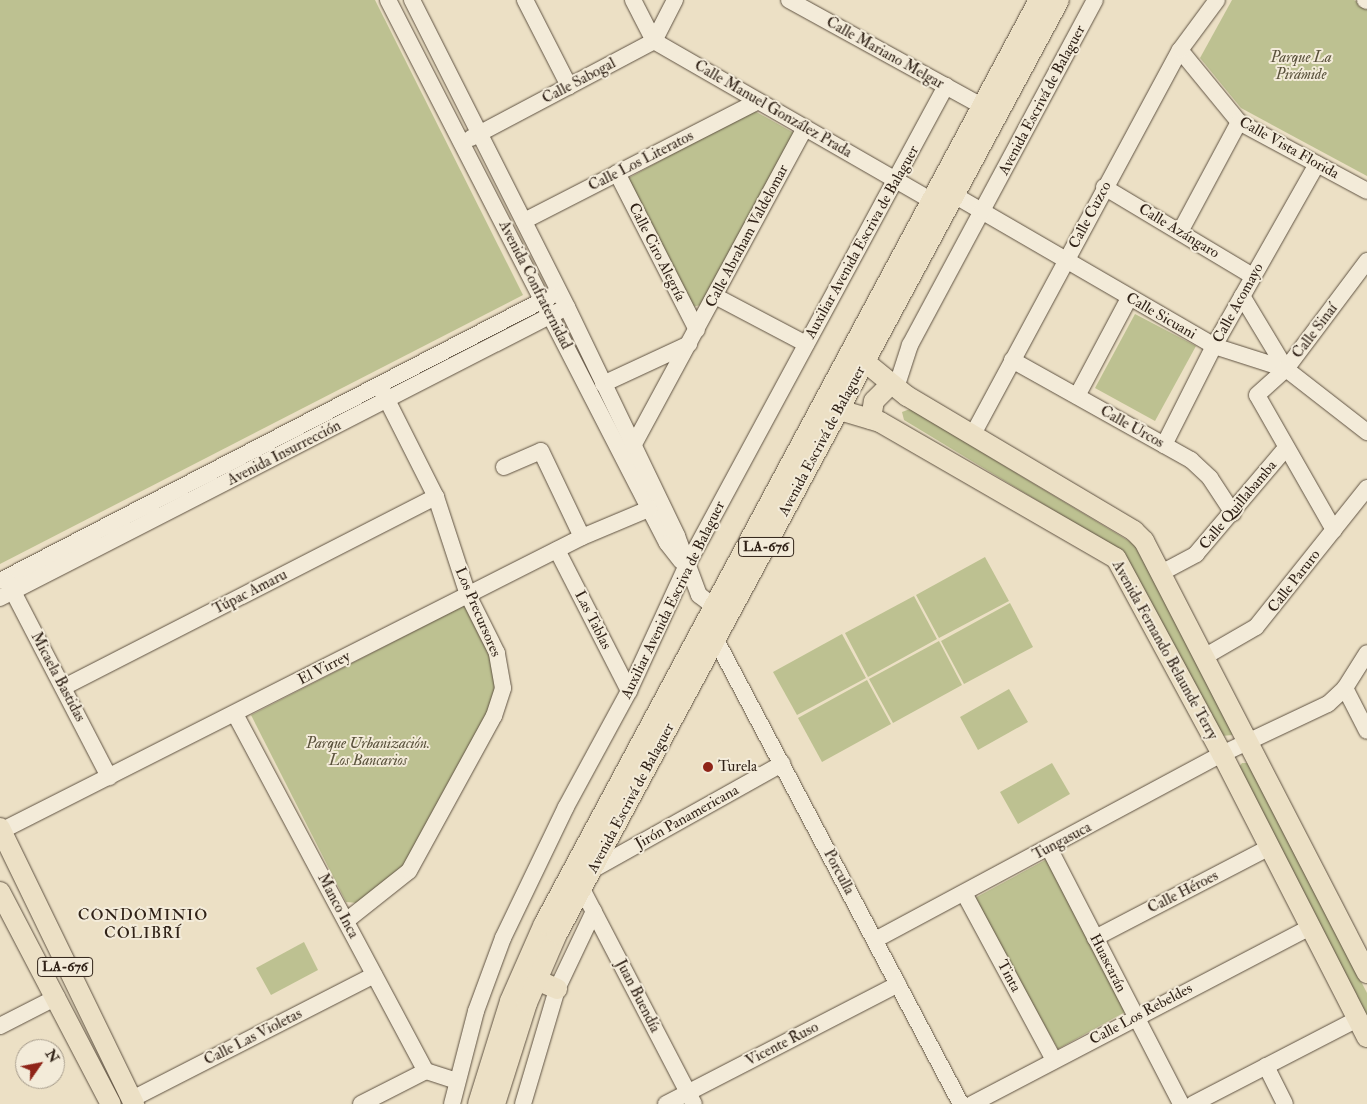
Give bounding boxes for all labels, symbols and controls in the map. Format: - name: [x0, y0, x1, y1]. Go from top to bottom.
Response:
- street label: Calle Mariano Melgar: [823, 13, 947, 93]
- street label: Avenida Escrivá de Balaguer: [995, 22, 1089, 178]
- park label: Parque La Pirámide: [1270, 48, 1332, 83]
- street label: Calle Sabogal: [539, 54, 619, 108]
- street label: Calle Manuel González Prada: [691, 57, 855, 161]
- street label: Calle Vista Florida: [1236, 113, 1342, 183]
- street label: Calle Los Literatos: [585, 127, 697, 195]
- street label: Auxiliar Avenida Escriva de Balaguer: [801, 142, 923, 342]
- street label: Calle Abraham Valdelomar: [702, 162, 792, 310]
- street label: Calle Cuzco: [1065, 178, 1115, 252]
- street label: Calle Ciro Alegría: [625, 200, 689, 304]
- street label: Calle Azángaro: [1135, 200, 1223, 262]
- street label: Avenida Confraternidad: [495, 218, 575, 352]
- street label: Calle Acomayo: [1209, 260, 1267, 346]
- street label: Calle Sicuani: [1123, 289, 1199, 343]
- street label: Calle Sinaí: [1288, 300, 1342, 362]
- street label: Avenida Escrivá de Balaguer: [775, 363, 869, 519]
- street label: Calle Urcos: [1097, 402, 1167, 452]
- street label: Avenida Insurrección: [224, 417, 344, 489]
- street label: Calle Quillabamba: [1195, 457, 1281, 553]
- street label: Auxiliar Avenida Escriva de Balaguer: [617, 498, 729, 702]
- road number: LA-676: [737, 536, 795, 558]
- street label: Calle Paruro: [1264, 546, 1324, 616]
- street label: Avenida Fernando Belaunde Terry: [1108, 557, 1222, 743]
- street label: Los Precursores: [451, 564, 505, 660]
- street label: Túpac Amaru: [210, 566, 290, 618]
- street label: Las Tablas: [571, 588, 615, 652]
- street label: Micaela Bastidas: [27, 629, 89, 725]
- street label: El Virrey: [295, 647, 353, 689]
- street label: Avenida Escrivá de Balaguer: [584, 720, 678, 876]
- park label: Parque Urbanización. Los Bancarios: [306, 734, 430, 769]
- place label: Turela: [718, 758, 757, 776]
- marker: Turela: [702, 761, 714, 773]
- street label: Jirón Panamericana: [632, 781, 742, 853]
- street label: Tungasuca: [1030, 818, 1094, 864]
- street label: Porculla: [820, 846, 858, 898]
- street label: Calle Héroes: [1145, 867, 1221, 917]
- street label: Manco Inca: [313, 871, 363, 941]
- district label: CONDOMINIO COLIBRÍ: [77, 905, 209, 943]
- street label: Huascarán: [1086, 931, 1130, 995]
- road number: LA-676: [36, 956, 94, 979]
- street label: Juan Buendía: [612, 956, 664, 1036]
- street label: Tinta: [993, 957, 1025, 995]
- street label: Calle Los Rebeldes: [1087, 979, 1195, 1049]
- street label: Calle Las Violetas: [201, 1005, 305, 1069]
- street label: Vicente Ruso: [743, 1018, 821, 1070]
- north arrow: [15, 1039, 65, 1089]
- text: N: [42, 1046, 63, 1066]

